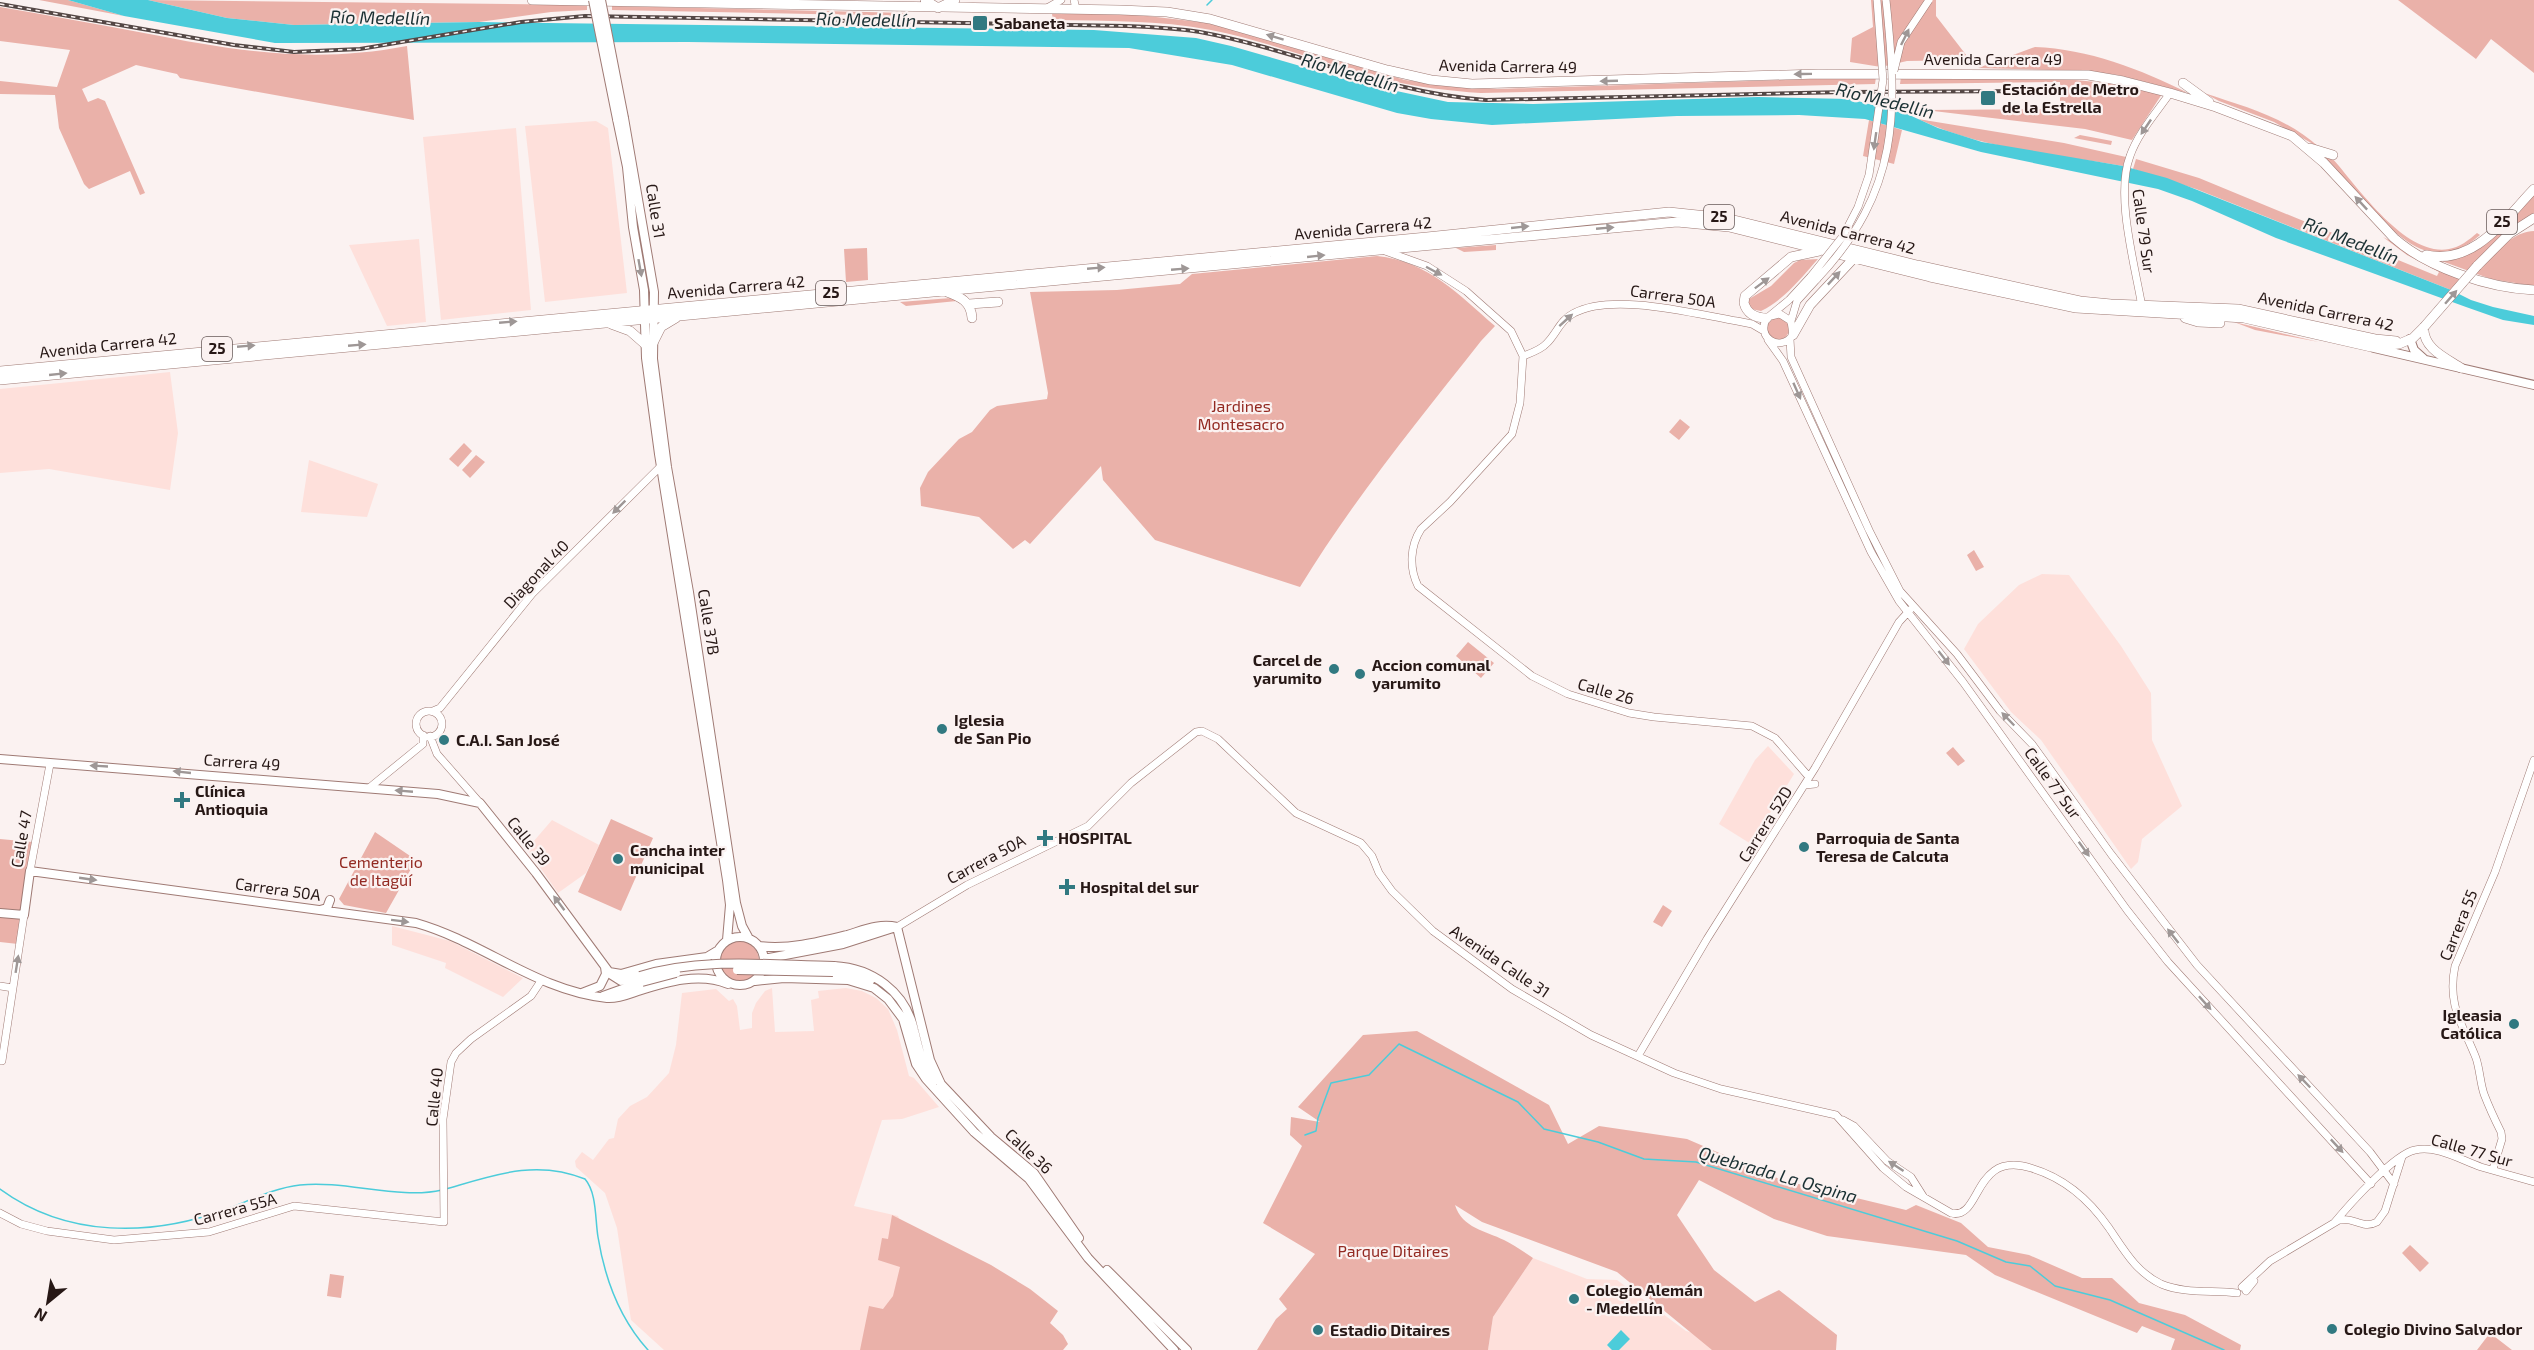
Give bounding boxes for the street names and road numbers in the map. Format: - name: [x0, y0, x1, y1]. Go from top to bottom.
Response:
- street label: Avenida Carrera 49: [1924, 49, 2062, 68]
- street label: Avenida Carrera 49: [1439, 55, 1577, 76]
- street label: Calle 31: [643, 182, 670, 239]
- street label: Calle 79 Sur: [2129, 188, 2160, 275]
- road number: 25: [1704, 205, 1734, 229]
- street label: Avenida Carrera 42: [1779, 206, 1917, 257]
- road number: 25: [2487, 210, 2517, 234]
- street label: Avenida Carrera 42: [1293, 212, 1433, 243]
- street label: Avenida Carrera 42: [666, 271, 806, 302]
- street label: Carrera 50A: [1629, 280, 1717, 311]
- road number: 25: [816, 281, 846, 305]
- street label: Avenida Carrera 42: [2257, 287, 2396, 334]
- street label: Avenida Carrera 42: [38, 328, 178, 361]
- road number: 25: [202, 337, 232, 361]
- street label: Diagonal 40: [499, 535, 572, 612]
- street label: Calle 37B: [695, 588, 724, 656]
- street label: Calle 26: [1576, 673, 1636, 708]
- street label: Calle 77 Sur: [2021, 743, 2086, 823]
- street label: Carrera 49: [203, 749, 281, 774]
- street label: Carrera 52D: [1734, 782, 1795, 865]
- street label: Calle 47: [6, 809, 35, 869]
- street label: Calle 39: [504, 812, 555, 869]
- street label: Carrera 50A: [943, 830, 1028, 887]
- street label: Carrera 50A: [234, 873, 322, 904]
- street label: Carrera 55: [2435, 886, 2480, 963]
- street label: Avenida Calle 31: [1447, 920, 1554, 1001]
- street label: Calle 40: [421, 1067, 446, 1127]
- street label: Calle 36: [1002, 1124, 1057, 1177]
- street label: Calle 77 Sur: [2429, 1129, 2516, 1170]
- street label: Carrera 55A: [191, 1188, 278, 1229]

